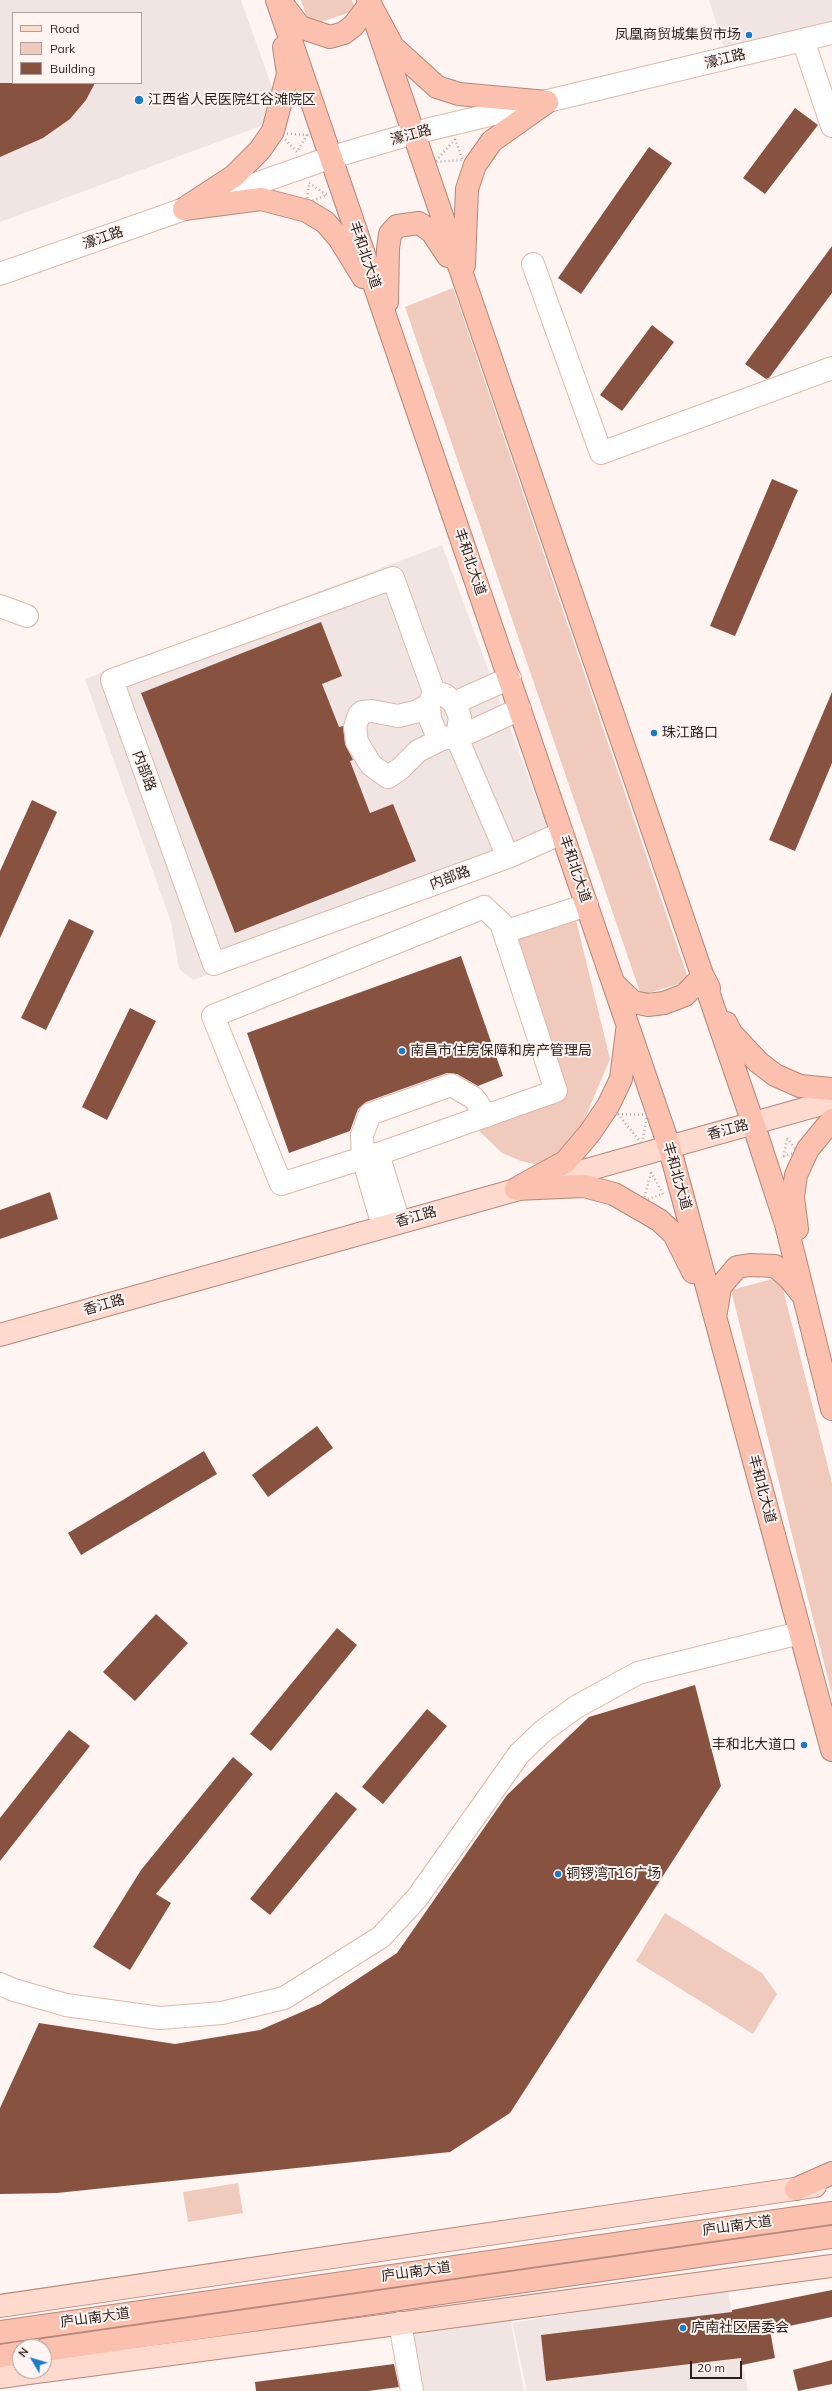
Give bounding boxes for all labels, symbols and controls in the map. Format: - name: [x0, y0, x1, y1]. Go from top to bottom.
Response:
- legend: [12, 12, 142, 84]
- text: Road: [50, 21, 79, 36]
- place label: 凤凰商贸城集贸市场: [615, 27, 741, 43]
- marker: 凤凰商贸城集贸市场: [744, 30, 754, 40]
- text: Park: [50, 41, 75, 56]
- street label: 濠江路: [703, 46, 747, 72]
- text: Building: [50, 61, 95, 76]
- place label: 江西省人民医院红谷滩院区: [148, 92, 316, 108]
- marker: 江西省人民医院红谷滩院区: [133, 94, 145, 106]
- street label: 濠江路: [389, 121, 433, 149]
- street label: 丰和北大道: [346, 219, 384, 291]
- street label: 濠江路: [80, 223, 126, 253]
- street label: 丰和北大道: [451, 526, 489, 598]
- place label: 珠江路口: [662, 725, 718, 741]
- marker: 珠江路口: [649, 728, 659, 738]
- street label: 内部路: [129, 748, 159, 794]
- street label: 丰和北大道: [556, 833, 594, 905]
- street label: 内部路: [427, 863, 473, 893]
- place label: 南昌市住房保障和房产管理局: [410, 1043, 592, 1059]
- marker: 南昌市住房保障和房产管理局: [397, 1046, 407, 1056]
- street label: 香江路: [706, 1116, 750, 1144]
- street label: 丰和北大道: [659, 1140, 695, 1212]
- street label: 香江路: [393, 1203, 439, 1231]
- street label: 香江路: [81, 1291, 127, 1319]
- street label: 丰和北大道: [745, 1453, 779, 1525]
- place label: 丰和北大道口: [712, 1737, 796, 1753]
- marker: 丰和北大道口: [799, 1740, 809, 1750]
- place label: 铜锣湾T16广场: [566, 1866, 661, 1882]
- marker: 铜锣湾T16广场: [553, 1869, 563, 1879]
- street label: 庐山南大道: [701, 2213, 773, 2239]
- street label: 庐山南大道: [380, 2259, 452, 2285]
- street label: 庐山南大道: [59, 2305, 131, 2331]
- place label: 庐南社区居委会: [691, 2320, 789, 2336]
- marker: 庐南社区居委会: [678, 2323, 688, 2333]
- north arrow: [12, 2339, 52, 2379]
- text: N: [15, 2345, 31, 2360]
- scale bar: [692, 2353, 744, 2379]
- text: 20 m: [697, 2360, 725, 2375]

